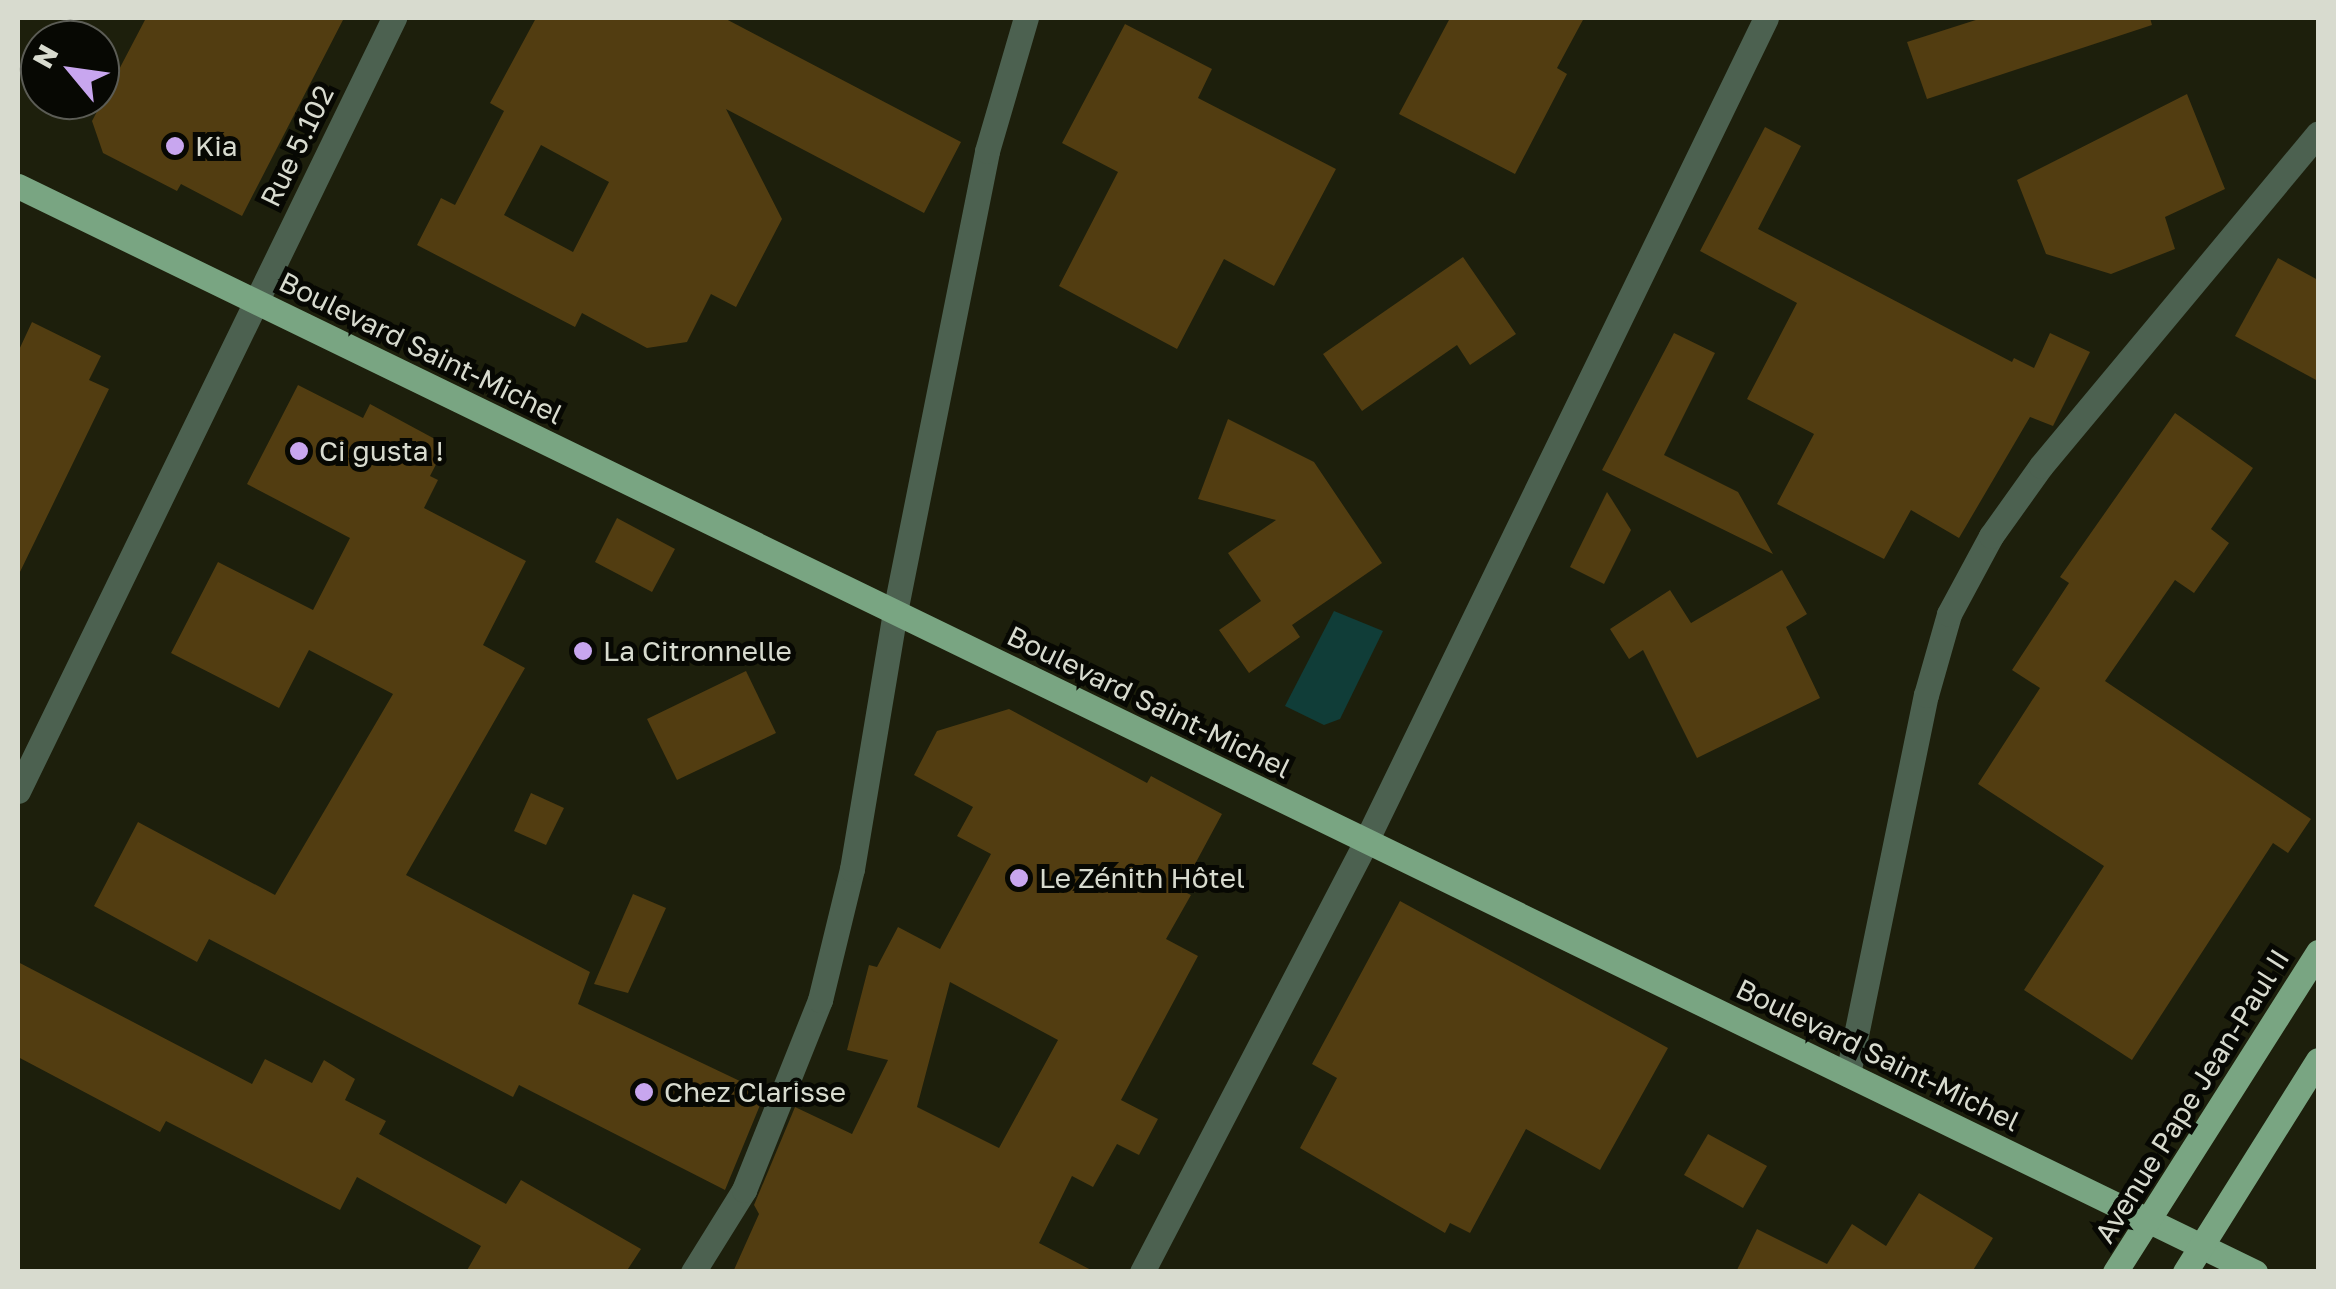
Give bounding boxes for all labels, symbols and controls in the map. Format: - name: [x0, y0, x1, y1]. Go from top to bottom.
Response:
- north arrow: [20, 20, 120, 120]
- text: N: [25, 39, 65, 73]
- street label: Rue 5.102: [253, 80, 341, 212]
- place label: Kia: [195, 129, 238, 163]
- marker: Kia: [164, 135, 186, 157]
- street label: Boulevard Saint-Michel: [274, 265, 568, 431]
- place label: Ci gusta !: [319, 434, 444, 468]
- marker: Ci gusta !: [288, 440, 310, 462]
- street label: Boulevard Saint-Michel: [1002, 619, 1296, 785]
- place label: La Citronnelle: [603, 634, 792, 668]
- marker: La Citronnelle: [572, 640, 594, 662]
- place label: Le Zénith Hôtel: [1039, 861, 1245, 895]
- marker: Le Zénith Hôtel: [1008, 867, 1030, 889]
- street label: Avenue Pape Jean-Paul II: [2088, 943, 2296, 1249]
- street label: Boulevard Saint-Michel: [1731, 972, 2025, 1138]
- place label: Chez Clarisse: [664, 1075, 846, 1109]
- marker: Chez Clarisse: [633, 1081, 655, 1103]

